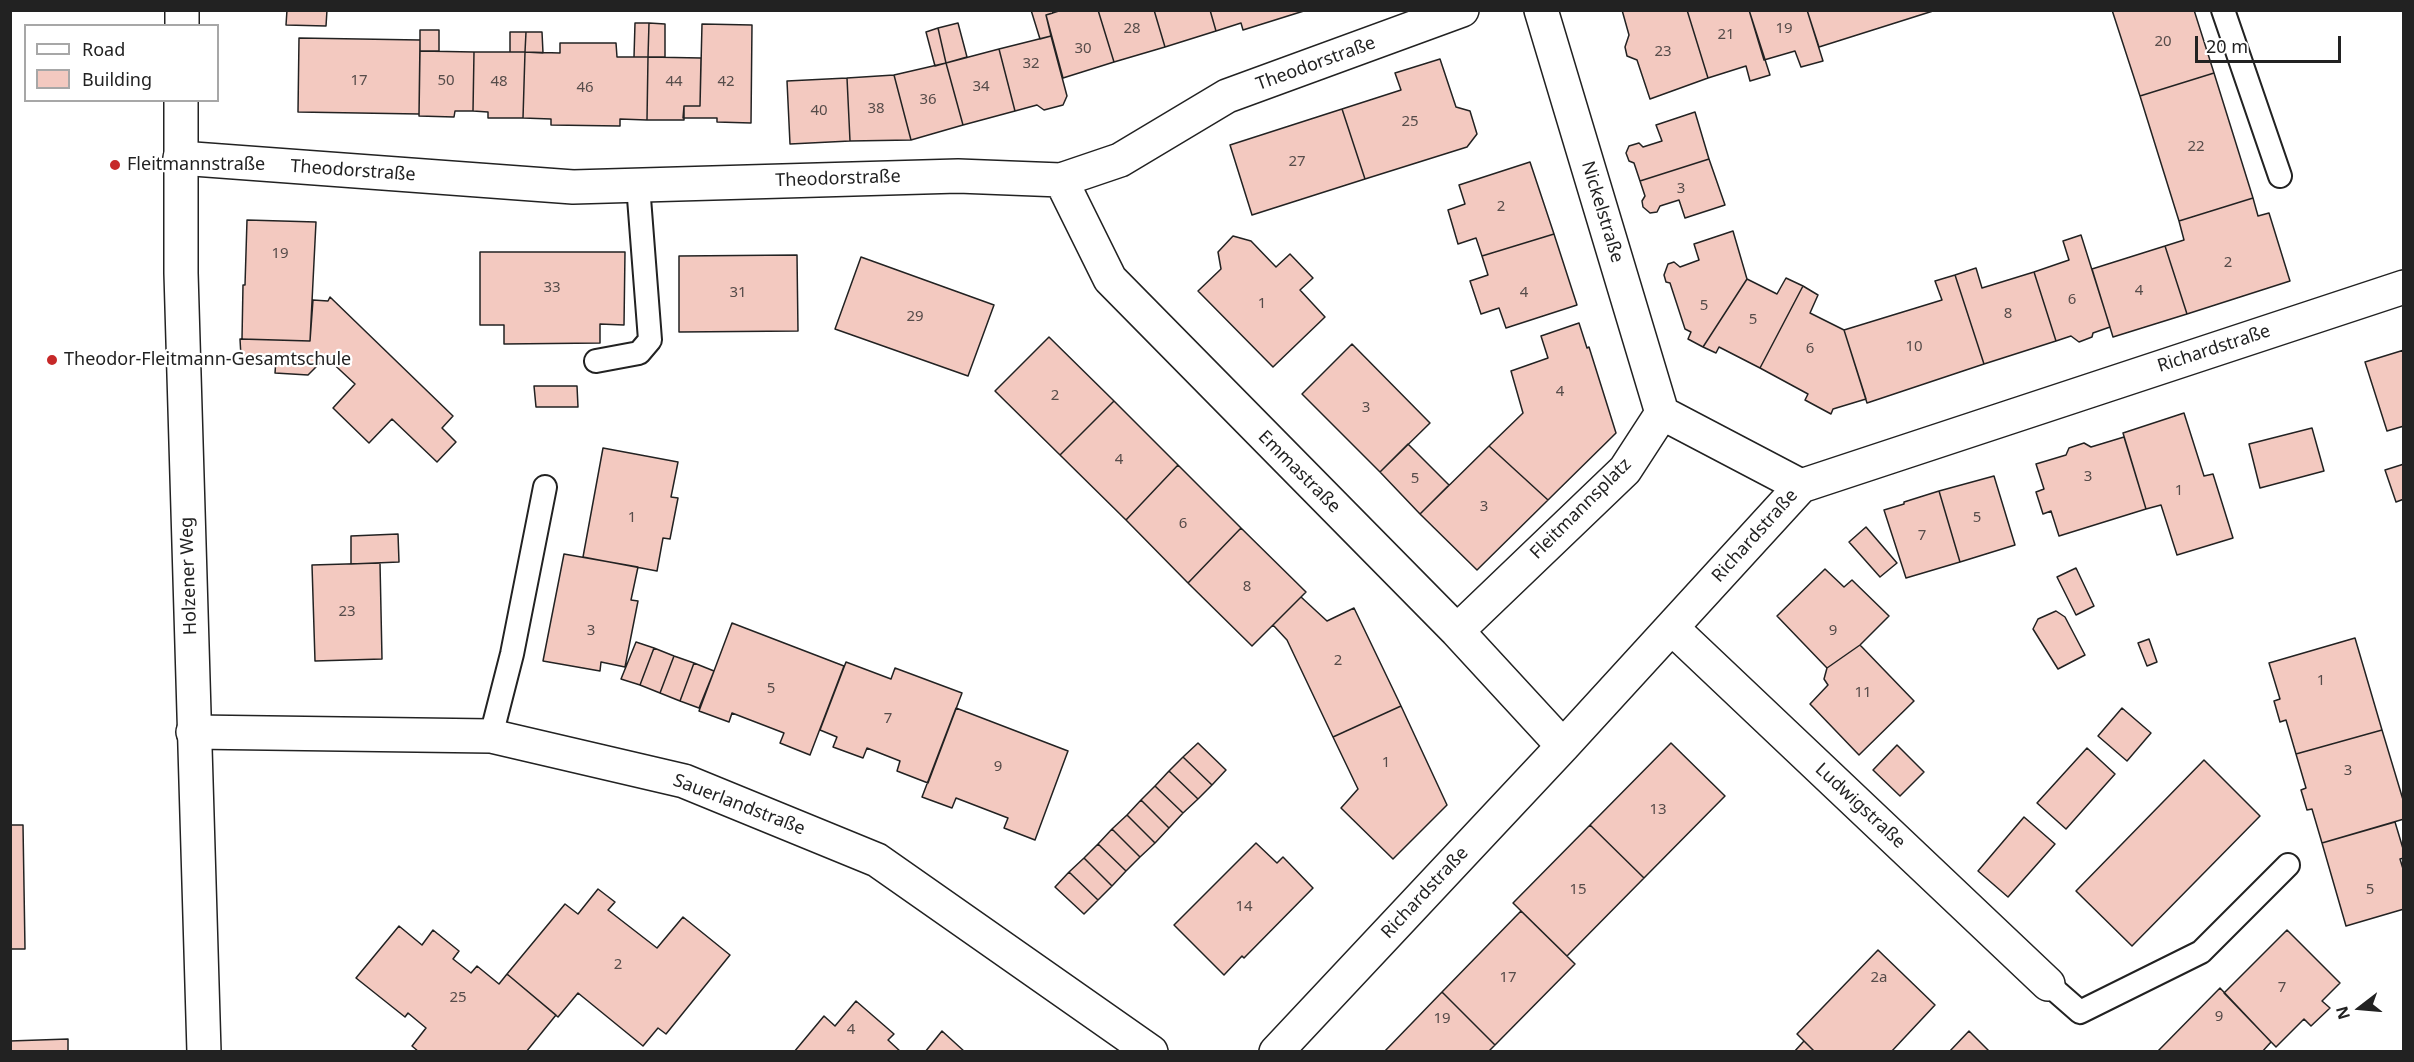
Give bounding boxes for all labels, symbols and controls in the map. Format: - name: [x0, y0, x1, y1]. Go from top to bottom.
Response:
- house number: 28: [1123, 20, 1141, 38]
- house number: 19: [1775, 20, 1793, 38]
- legend: [24, 24, 219, 102]
- scale bar: [2198, 24, 2344, 62]
- house number: 21: [1717, 26, 1735, 44]
- street label: Theodorstraße: [1253, 32, 1379, 96]
- house number: 20: [2154, 33, 2172, 51]
- text: 20 m: [2206, 34, 2248, 58]
- text: Road: [82, 37, 125, 61]
- house number: 30: [1074, 40, 1092, 58]
- house number: 23: [1654, 43, 1672, 61]
- house number: 32: [1022, 55, 1040, 73]
- text: Building: [82, 67, 152, 91]
- house number: 17: [350, 72, 368, 90]
- house number: 50: [437, 72, 455, 90]
- house number: 48: [490, 73, 508, 91]
- house number: 44: [665, 73, 683, 91]
- house number: 42: [717, 73, 735, 91]
- house number: 34: [972, 78, 990, 96]
- house number: 46: [576, 79, 594, 97]
- house number: 36: [919, 91, 937, 109]
- house number: 38: [867, 100, 885, 118]
- house number: 40: [810, 102, 828, 120]
- house number: 25: [1401, 113, 1419, 131]
- house number: 22: [2187, 138, 2205, 156]
- house number: 27: [1288, 153, 1306, 171]
- place label: Fleitmannstraße: [127, 154, 265, 176]
- street label: Theodorstraße: [290, 156, 416, 186]
- marker: Fleitmannstraße: [108, 158, 122, 172]
- street label: Nickelstraße: [1576, 159, 1628, 265]
- street label: Theodorstraße: [775, 166, 901, 192]
- house number: 3: [1677, 180, 1685, 198]
- house number: 2: [1497, 198, 1505, 216]
- house number: 19: [271, 245, 289, 263]
- house number: 2: [2224, 254, 2232, 272]
- house number: 33: [543, 279, 561, 297]
- house number: 4: [2135, 282, 2143, 300]
- house number: 31: [729, 284, 747, 302]
- house number: 4: [1520, 284, 1528, 302]
- house number: 6: [2068, 291, 2076, 309]
- house number: 1: [1258, 295, 1266, 313]
- house number: 5: [1700, 297, 1708, 315]
- house number: 8: [2004, 305, 2012, 323]
- house number: 29: [906, 308, 924, 326]
- house number: 5: [1749, 311, 1757, 329]
- street label: Richardstraße: [2155, 321, 2273, 377]
- house number: 10: [1905, 338, 1923, 356]
- house number: 6: [1806, 340, 1814, 358]
- place label: Theodor-Fleitmann-Gesamtschule: [64, 349, 351, 371]
- marker: Theodor-Fleitmann-Gesamtschule: [45, 353, 59, 367]
- house number: 4: [1556, 383, 1564, 401]
- house number: 2: [1051, 387, 1059, 405]
- house number: 3: [1362, 399, 1370, 417]
- street label: Emmastraße: [1253, 426, 1345, 518]
- house number: 4: [1115, 451, 1123, 469]
- street label: Fleitmannsplatz: [1526, 454, 1636, 564]
- house number: 3: [2084, 468, 2092, 486]
- house number: 5: [1411, 470, 1419, 488]
- house number: 1: [2175, 482, 2183, 500]
- street label: Richardstraße: [1708, 485, 1802, 587]
- house number: 3: [1480, 498, 1488, 516]
- house number: 1: [628, 509, 636, 527]
- house number: 5: [1973, 509, 1981, 527]
- house number: 6: [1179, 515, 1187, 533]
- street label: Holzener Weg: [176, 516, 202, 636]
- house number: 7: [1918, 527, 1926, 545]
- house number: 8: [1243, 578, 1251, 596]
- house number: 23: [338, 603, 356, 621]
- house number: 3: [587, 622, 595, 640]
- house number: 9: [1829, 622, 1837, 640]
- house number: 2: [1334, 652, 1342, 670]
- house number: 1: [2317, 672, 2325, 690]
- house number: 5: [767, 680, 775, 698]
- house number: 11: [1854, 684, 1872, 702]
- house number: 7: [884, 710, 892, 728]
- house number: 1: [1382, 754, 1390, 772]
- house number: 9: [994, 758, 1002, 776]
- street label: Ludwigstraße: [1810, 759, 1910, 853]
- house number: 3: [2344, 762, 2352, 780]
- street label: Sauerlandstraße: [670, 770, 808, 840]
- house number: 13: [1649, 801, 1667, 819]
- street label: Richardstraße: [1377, 843, 1473, 943]
- house number: 15: [1569, 881, 1587, 899]
- house number: 5: [2366, 881, 2374, 899]
- house number: 14: [1235, 898, 1253, 916]
- house number: 2: [614, 956, 622, 974]
- house number: 17: [1499, 969, 1517, 987]
- house number: 2a: [1871, 969, 1887, 987]
- north arrow: [2330, 978, 2390, 1038]
- house number: 7: [2278, 979, 2286, 997]
- house number: 25: [449, 989, 467, 1007]
- text: N: [2330, 1004, 2355, 1022]
- house number: 9: [2215, 1008, 2223, 1026]
- house number: 19: [1433, 1010, 1451, 1028]
- house number: 4: [847, 1021, 855, 1039]

